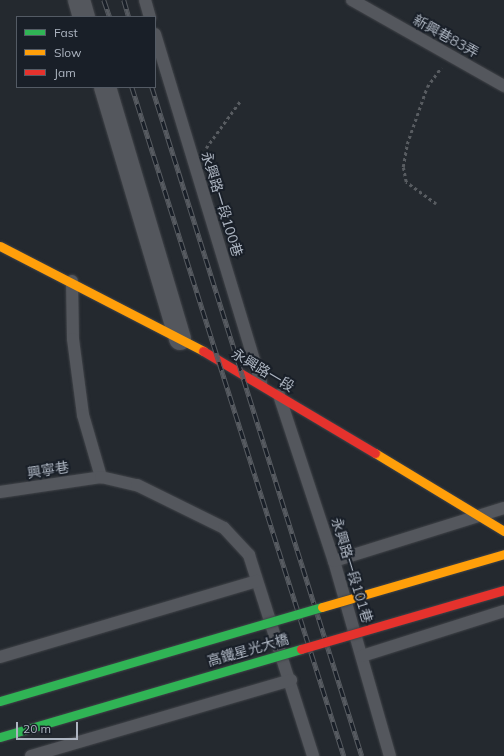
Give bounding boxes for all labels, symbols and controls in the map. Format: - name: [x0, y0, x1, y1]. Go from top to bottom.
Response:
- street label: 新興巷83弄: [410, 11, 482, 61]
- legend: [16, 16, 156, 88]
- text: Fast: [54, 25, 78, 40]
- text: Slow: [54, 45, 82, 60]
- text: Jam: [54, 65, 76, 80]
- street label: 永興路一段100巷: [198, 149, 246, 259]
- street label: 永興路一段: [229, 345, 297, 395]
- street label: 興寧巷: [26, 458, 70, 482]
- street label: 永興路一段101巷: [328, 515, 376, 625]
- street label: 高鐵星光大橋: [205, 630, 291, 670]
- scale bar: [18, 714, 80, 740]
- text: 20 m: [23, 721, 51, 736]

